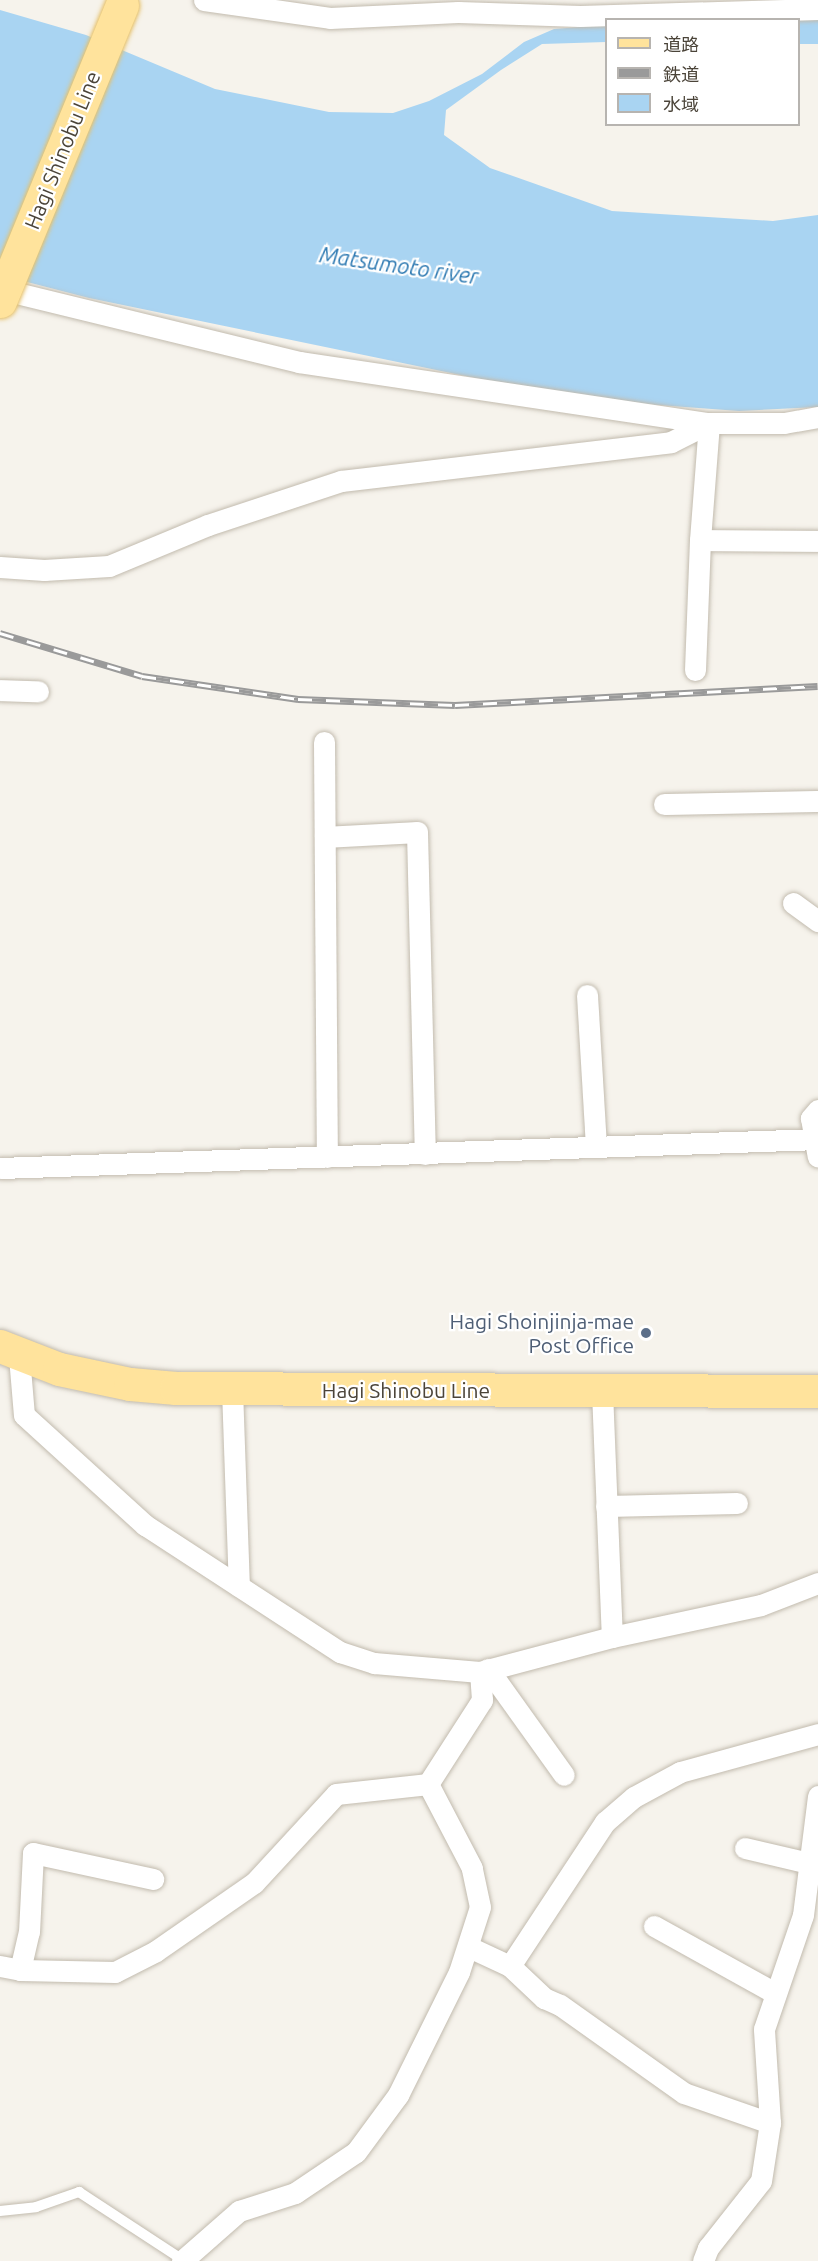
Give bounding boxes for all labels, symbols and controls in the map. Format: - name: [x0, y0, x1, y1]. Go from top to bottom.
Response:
- legend: [605, 18, 800, 126]
- text: 道路: [663, 34, 699, 54]
- text: 鉄道: [663, 64, 699, 84]
- street label: Hagi Shinobu Line: [19, 67, 105, 233]
- text: 水域: [663, 94, 699, 114]
- water label: Matsumoto river: [318, 241, 480, 289]
- place label: Hagi Shoinjinja-mae Post Office: [450, 1308, 634, 1358]
- marker: Hagi Shoinjinja-mae Post Office: [639, 1326, 653, 1340]
- street label: Hagi Shinobu Line: [322, 1377, 490, 1403]

